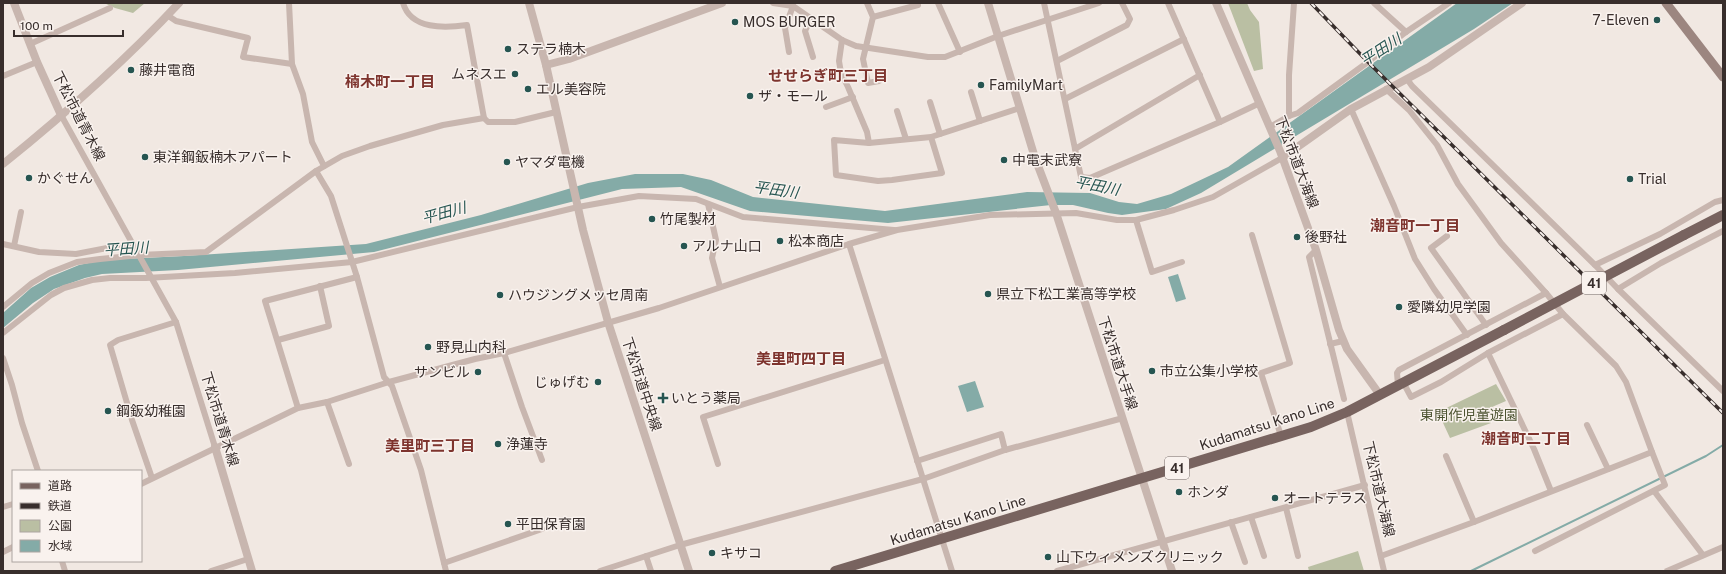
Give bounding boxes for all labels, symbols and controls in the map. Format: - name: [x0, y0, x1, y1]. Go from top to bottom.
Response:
- scale bar: [14, 12, 123, 38]
- place label: 7-Eleven: [1592, 12, 1649, 28]
- place label: MOS BURGER: [743, 14, 835, 30]
- marker: 7-Eleven: [1652, 15, 1662, 25]
- marker: MOS BURGER: [730, 17, 740, 27]
- text: 100 m: [20, 19, 53, 33]
- water label: 平田川: [1357, 29, 1406, 69]
- place label: ステラ楠木: [516, 41, 586, 57]
- marker: ステラ楠木: [503, 44, 513, 54]
- place label: 藤井電商: [139, 62, 195, 78]
- marker: 藤井電商: [126, 65, 136, 75]
- place label: ムネスエ: [451, 66, 507, 82]
- district label: せせらぎ町三丁目: [768, 67, 888, 84]
- street label: 下松市道青木線: [50, 69, 108, 163]
- marker: ムネスエ: [510, 69, 520, 79]
- district label: 楠木町一丁目: [345, 73, 435, 90]
- place label: FamilyMart: [989, 77, 1063, 93]
- marker: FamilyMart: [976, 80, 986, 90]
- place label: エル美容院: [536, 81, 606, 97]
- marker: エル美容院: [523, 84, 533, 94]
- place label: ザ・モール: [758, 88, 828, 104]
- marker: ザ・モール: [745, 91, 755, 101]
- street label: 下松市道大海線: [1272, 113, 1322, 211]
- place label: 東洋鋼鈑楠木アパート: [153, 149, 293, 165]
- marker: 東洋鋼鈑楠木アパート: [140, 152, 150, 162]
- place label: 中電末武寮: [1012, 152, 1082, 168]
- place label: ヤマダ電機: [515, 154, 585, 170]
- marker: 中電末武寮: [999, 155, 1009, 165]
- marker: ヤマダ電機: [502, 157, 512, 167]
- place label: かぐせん: [37, 170, 93, 186]
- place label: Trial: [1638, 171, 1667, 187]
- marker: かぐせん: [24, 173, 34, 183]
- water label: 平田川: [1073, 173, 1123, 199]
- marker: Trial: [1625, 174, 1635, 184]
- water label: 平田川: [753, 178, 802, 201]
- water label: 平田川: [420, 198, 470, 227]
- place label: 竹尾製材: [660, 211, 716, 227]
- marker: 竹尾製材: [647, 214, 657, 224]
- district label: 潮音町一丁目: [1370, 217, 1460, 234]
- place label: 後野社: [1305, 229, 1347, 245]
- marker: 後野社: [1292, 232, 1302, 242]
- place label: 松本商店: [788, 233, 844, 249]
- marker: 松本商店: [775, 236, 785, 246]
- water label: 平田川: [103, 238, 151, 259]
- place label: アルナ山口: [692, 238, 762, 254]
- marker: アルナ山口: [679, 241, 689, 251]
- road number: 41: [1582, 272, 1606, 294]
- place label: 県立下松工業高等学校: [996, 286, 1136, 302]
- place label: ハウジングメッセ周南: [508, 287, 648, 303]
- marker: 県立下松工業高等学校: [983, 289, 993, 299]
- marker: ハウジングメッセ周南: [495, 290, 505, 300]
- place label: 愛隣幼児学園: [1407, 299, 1491, 315]
- marker: 愛隣幼児学園: [1394, 302, 1404, 312]
- street label: 下松市道大手線: [1095, 314, 1141, 412]
- street label: 下松市道中央線: [619, 335, 665, 433]
- place label: 野見山内科: [436, 339, 506, 355]
- marker: 野見山内科: [423, 342, 433, 352]
- district label: 美里町四丁目: [756, 350, 846, 367]
- place label: 市立公集小学校: [1160, 363, 1258, 379]
- place label: サンビル: [414, 364, 470, 380]
- marker: 市立公集小学校: [1147, 366, 1157, 376]
- marker: サンビル: [473, 367, 483, 377]
- street label: 下松市道青木線: [198, 370, 242, 468]
- place label: じゅげむ: [534, 374, 590, 390]
- marker: じゅげむ: [593, 377, 603, 387]
- place label: いとう薬局: [671, 390, 741, 406]
- marker: いとう薬局: [658, 393, 668, 403]
- street label: Kudamatsu Kano Line: [1197, 395, 1337, 453]
- place label: 鋼鈑幼稚園: [116, 403, 186, 419]
- marker: 鋼鈑幼稚園: [103, 406, 113, 416]
- park label: 東開作児童遊園: [1420, 407, 1518, 423]
- district label: 潮音町二丁目: [1481, 430, 1571, 447]
- place label: 浄蓮寺: [506, 436, 548, 452]
- district label: 美里町三丁目: [385, 437, 475, 454]
- marker: 浄蓮寺: [493, 439, 503, 449]
- street label: 下松市道大海線: [1360, 439, 1398, 539]
- road number: 41: [1165, 457, 1189, 479]
- legend: [12, 470, 142, 562]
- text: 道路: [48, 479, 72, 493]
- place label: ホンダ: [1187, 484, 1229, 500]
- marker: ホンダ: [1174, 487, 1184, 497]
- place label: オートテラス: [1283, 490, 1367, 506]
- street label: Kudamatsu Kano Line: [888, 492, 1028, 548]
- marker: オートテラス: [1270, 493, 1280, 503]
- text: 鉄道: [48, 499, 72, 513]
- place label: 平田保育園: [516, 516, 586, 532]
- text: 公園: [48, 519, 72, 533]
- marker: 平田保育園: [503, 519, 513, 529]
- text: 水域: [48, 539, 72, 553]
- place label: キサコ: [720, 545, 762, 561]
- marker: キサコ: [707, 548, 717, 558]
- place label: 山下ウィメンズクリニック: [1056, 549, 1224, 565]
- marker: 山下ウィメンズクリニック: [1043, 552, 1053, 562]

